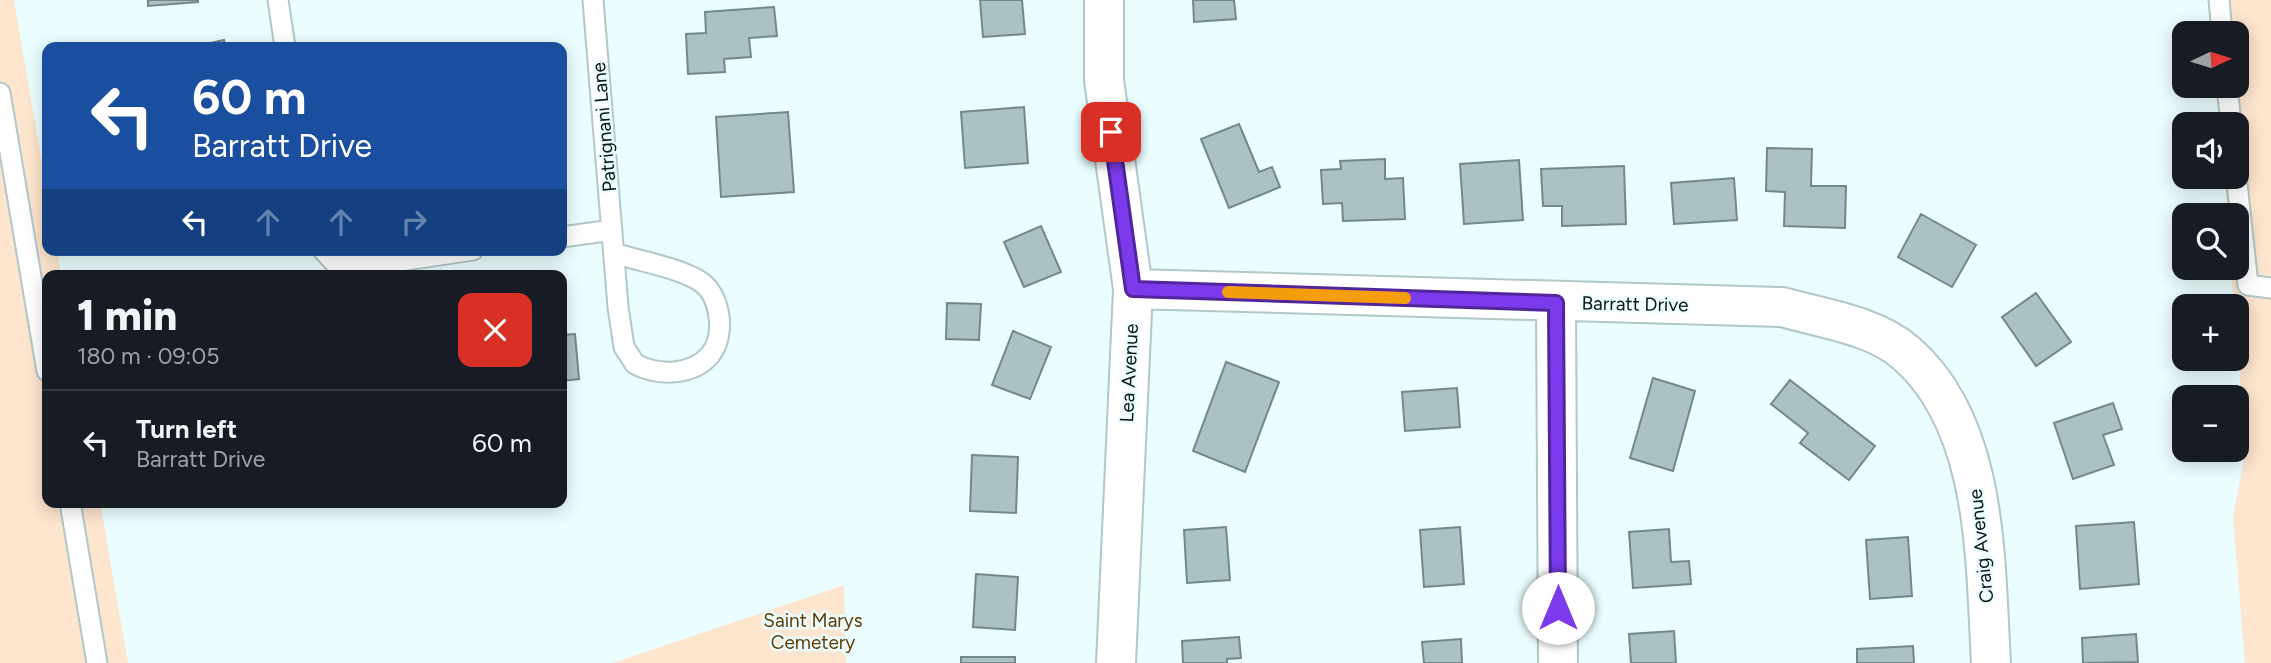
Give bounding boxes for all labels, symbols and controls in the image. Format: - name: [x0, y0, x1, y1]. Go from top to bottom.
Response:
- north arrow: [2172, 21, 2249, 98]
- map controls: [2172, 21, 2249, 462]
- street label: Patrignani Lane: [587, 61, 621, 193]
- text: 60 m: [192, 67, 307, 126]
- icon: left: [77, 70, 168, 161]
- pin: [1081, 102, 1141, 162]
- button: sound: [2172, 112, 2249, 189]
- icon: arrive: [1092, 113, 1130, 151]
- text: Barratt Drive: [192, 127, 372, 165]
- icon: left: [176, 203, 214, 241]
- icon: ahead: [249, 203, 287, 241]
- icon: ahead: [322, 203, 360, 241]
- icon: right: [395, 203, 433, 241]
- button: search: [2172, 203, 2249, 280]
- text: 1 min: [77, 290, 177, 341]
- street label: Barratt Drive: [1581, 292, 1689, 316]
- button: close: [458, 293, 532, 367]
- button: +: [2172, 294, 2249, 371]
- street label: Lea Avenue: [1115, 323, 1143, 423]
- text: 180 m · 09:05: [77, 342, 219, 370]
- button: −: [2172, 385, 2249, 462]
- text: Turn left: [136, 413, 237, 445]
- icon: left: [77, 424, 115, 462]
- text: 60 m: [472, 427, 532, 459]
- text: Barratt Drive: [136, 445, 265, 473]
- street label: Craig Avenue: [1964, 488, 1998, 604]
- position arrow: [1521, 571, 1595, 645]
- park label: Saint Marys Cemetery: [763, 609, 863, 654]

